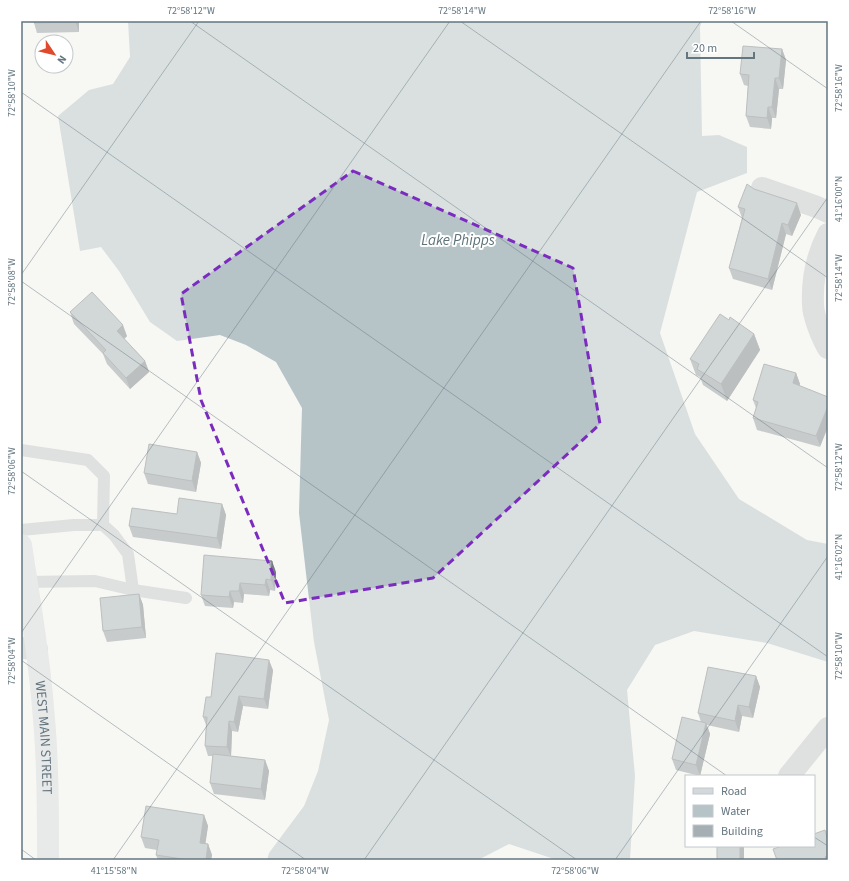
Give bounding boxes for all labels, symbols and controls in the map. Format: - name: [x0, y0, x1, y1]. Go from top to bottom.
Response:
- text: 72°58'12"W: [167, 4, 215, 18]
- text: 72°58'14"W: [438, 4, 486, 18]
- text: 72°58'16"W: [708, 4, 756, 18]
- north arrow: [34, 34, 74, 74]
- scale bar: [687, 34, 754, 60]
- text: 20 m: [693, 40, 717, 57]
- text: N: [54, 52, 70, 67]
- text: 72°58'16"W: [832, 64, 846, 112]
- text: 72°58'10"W: [5, 69, 19, 117]
- text: 41°16'00"N: [832, 176, 846, 222]
- water label: Lake Phipps: [421, 230, 495, 251]
- text: 72°58'14"W: [832, 254, 846, 302]
- text: 72°58'08"W: [5, 258, 19, 306]
- text: 72°58'12"W: [832, 443, 846, 491]
- text: 72°58'06"W: [5, 447, 19, 495]
- text: 41°16'02"N: [832, 534, 846, 580]
- text: 72°58'10"W: [832, 632, 846, 680]
- text: 72°58'04"W: [5, 637, 19, 685]
- street label: WEST MAIN STREET: [30, 680, 57, 795]
- legend: [685, 775, 815, 847]
- text: Road: [721, 783, 747, 800]
- text: Water: [721, 803, 751, 820]
- text: Building: [721, 823, 763, 840]
- text: 41°15'58"N: [91, 864, 137, 878]
- text: 72°58'04"W: [281, 864, 329, 878]
- text: 72°58'06"W: [551, 864, 599, 878]

